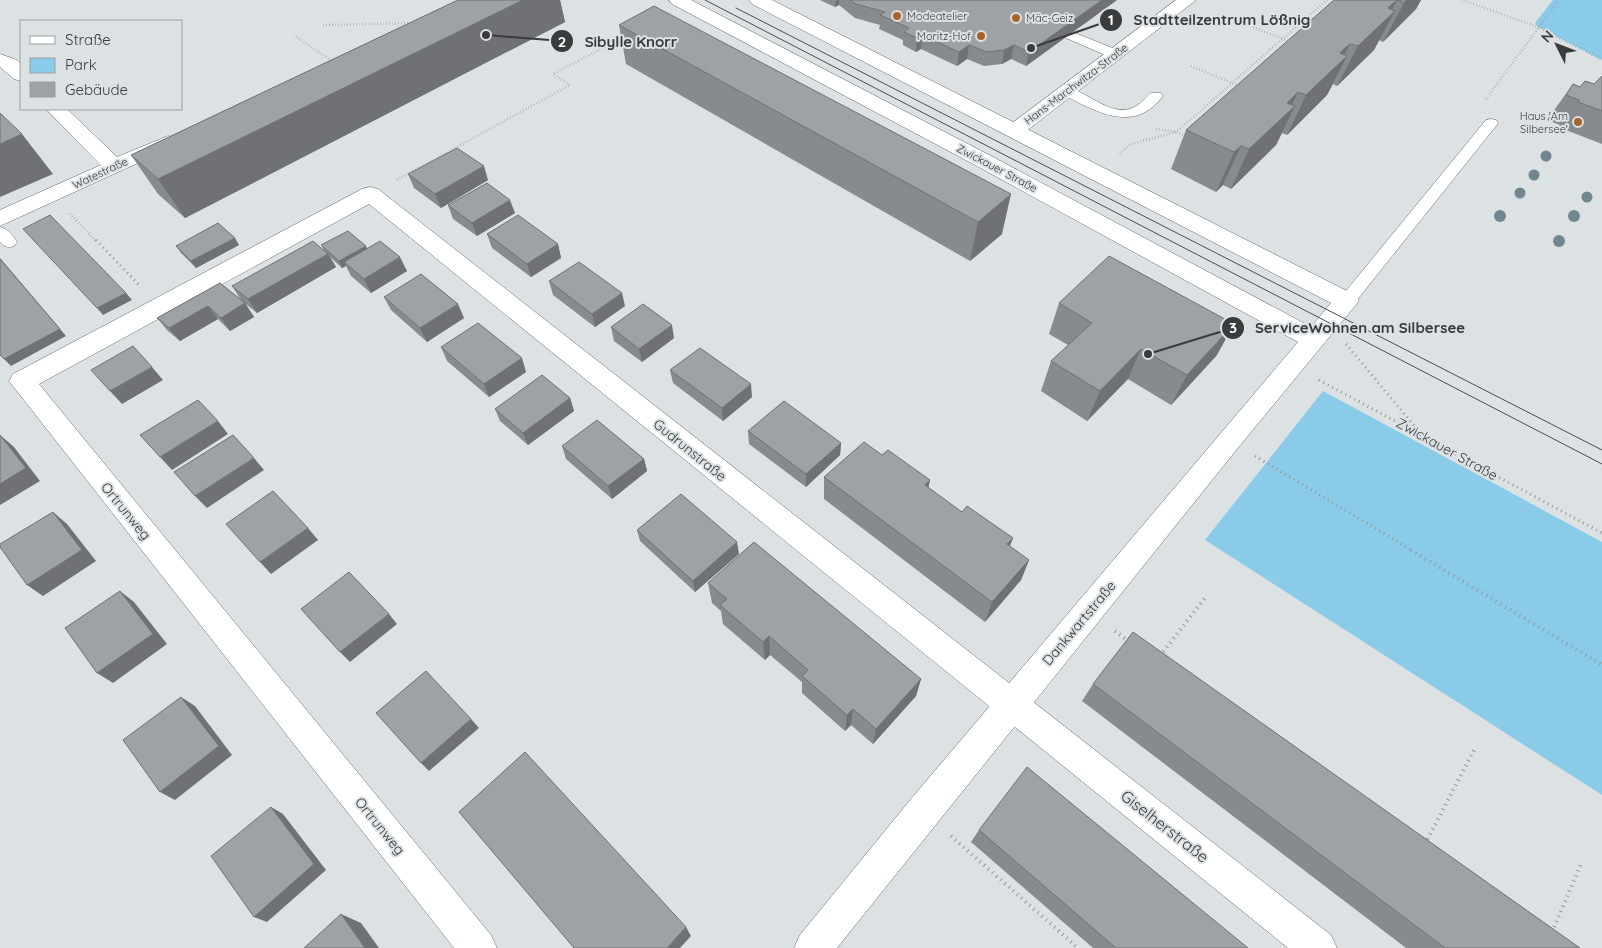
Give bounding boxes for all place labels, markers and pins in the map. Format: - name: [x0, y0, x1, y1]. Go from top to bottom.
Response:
- callout: Stadtteilzentrum Lößnig: [1099, 5, 1321, 35]
- place label: Modeatelier: [907, 9, 968, 23]
- marker: Modeatelier: [891, 10, 903, 22]
- place label: Mäc-Geiz: [1026, 11, 1073, 25]
- marker: Mäc-Geiz: [1010, 12, 1022, 24]
- callout: Sibylle Knorr: [550, 26, 688, 56]
- place label: Moritz-Hof: [917, 29, 971, 43]
- marker: Moritz-Hof: [975, 30, 987, 42]
- place label: Haus 'Am Silbersee': [1520, 109, 1568, 136]
- marker: Haus 'Am Silbersee': [1572, 116, 1584, 128]
- callout: ServiceWohnen am Silbersee: [1220, 313, 1475, 343]

